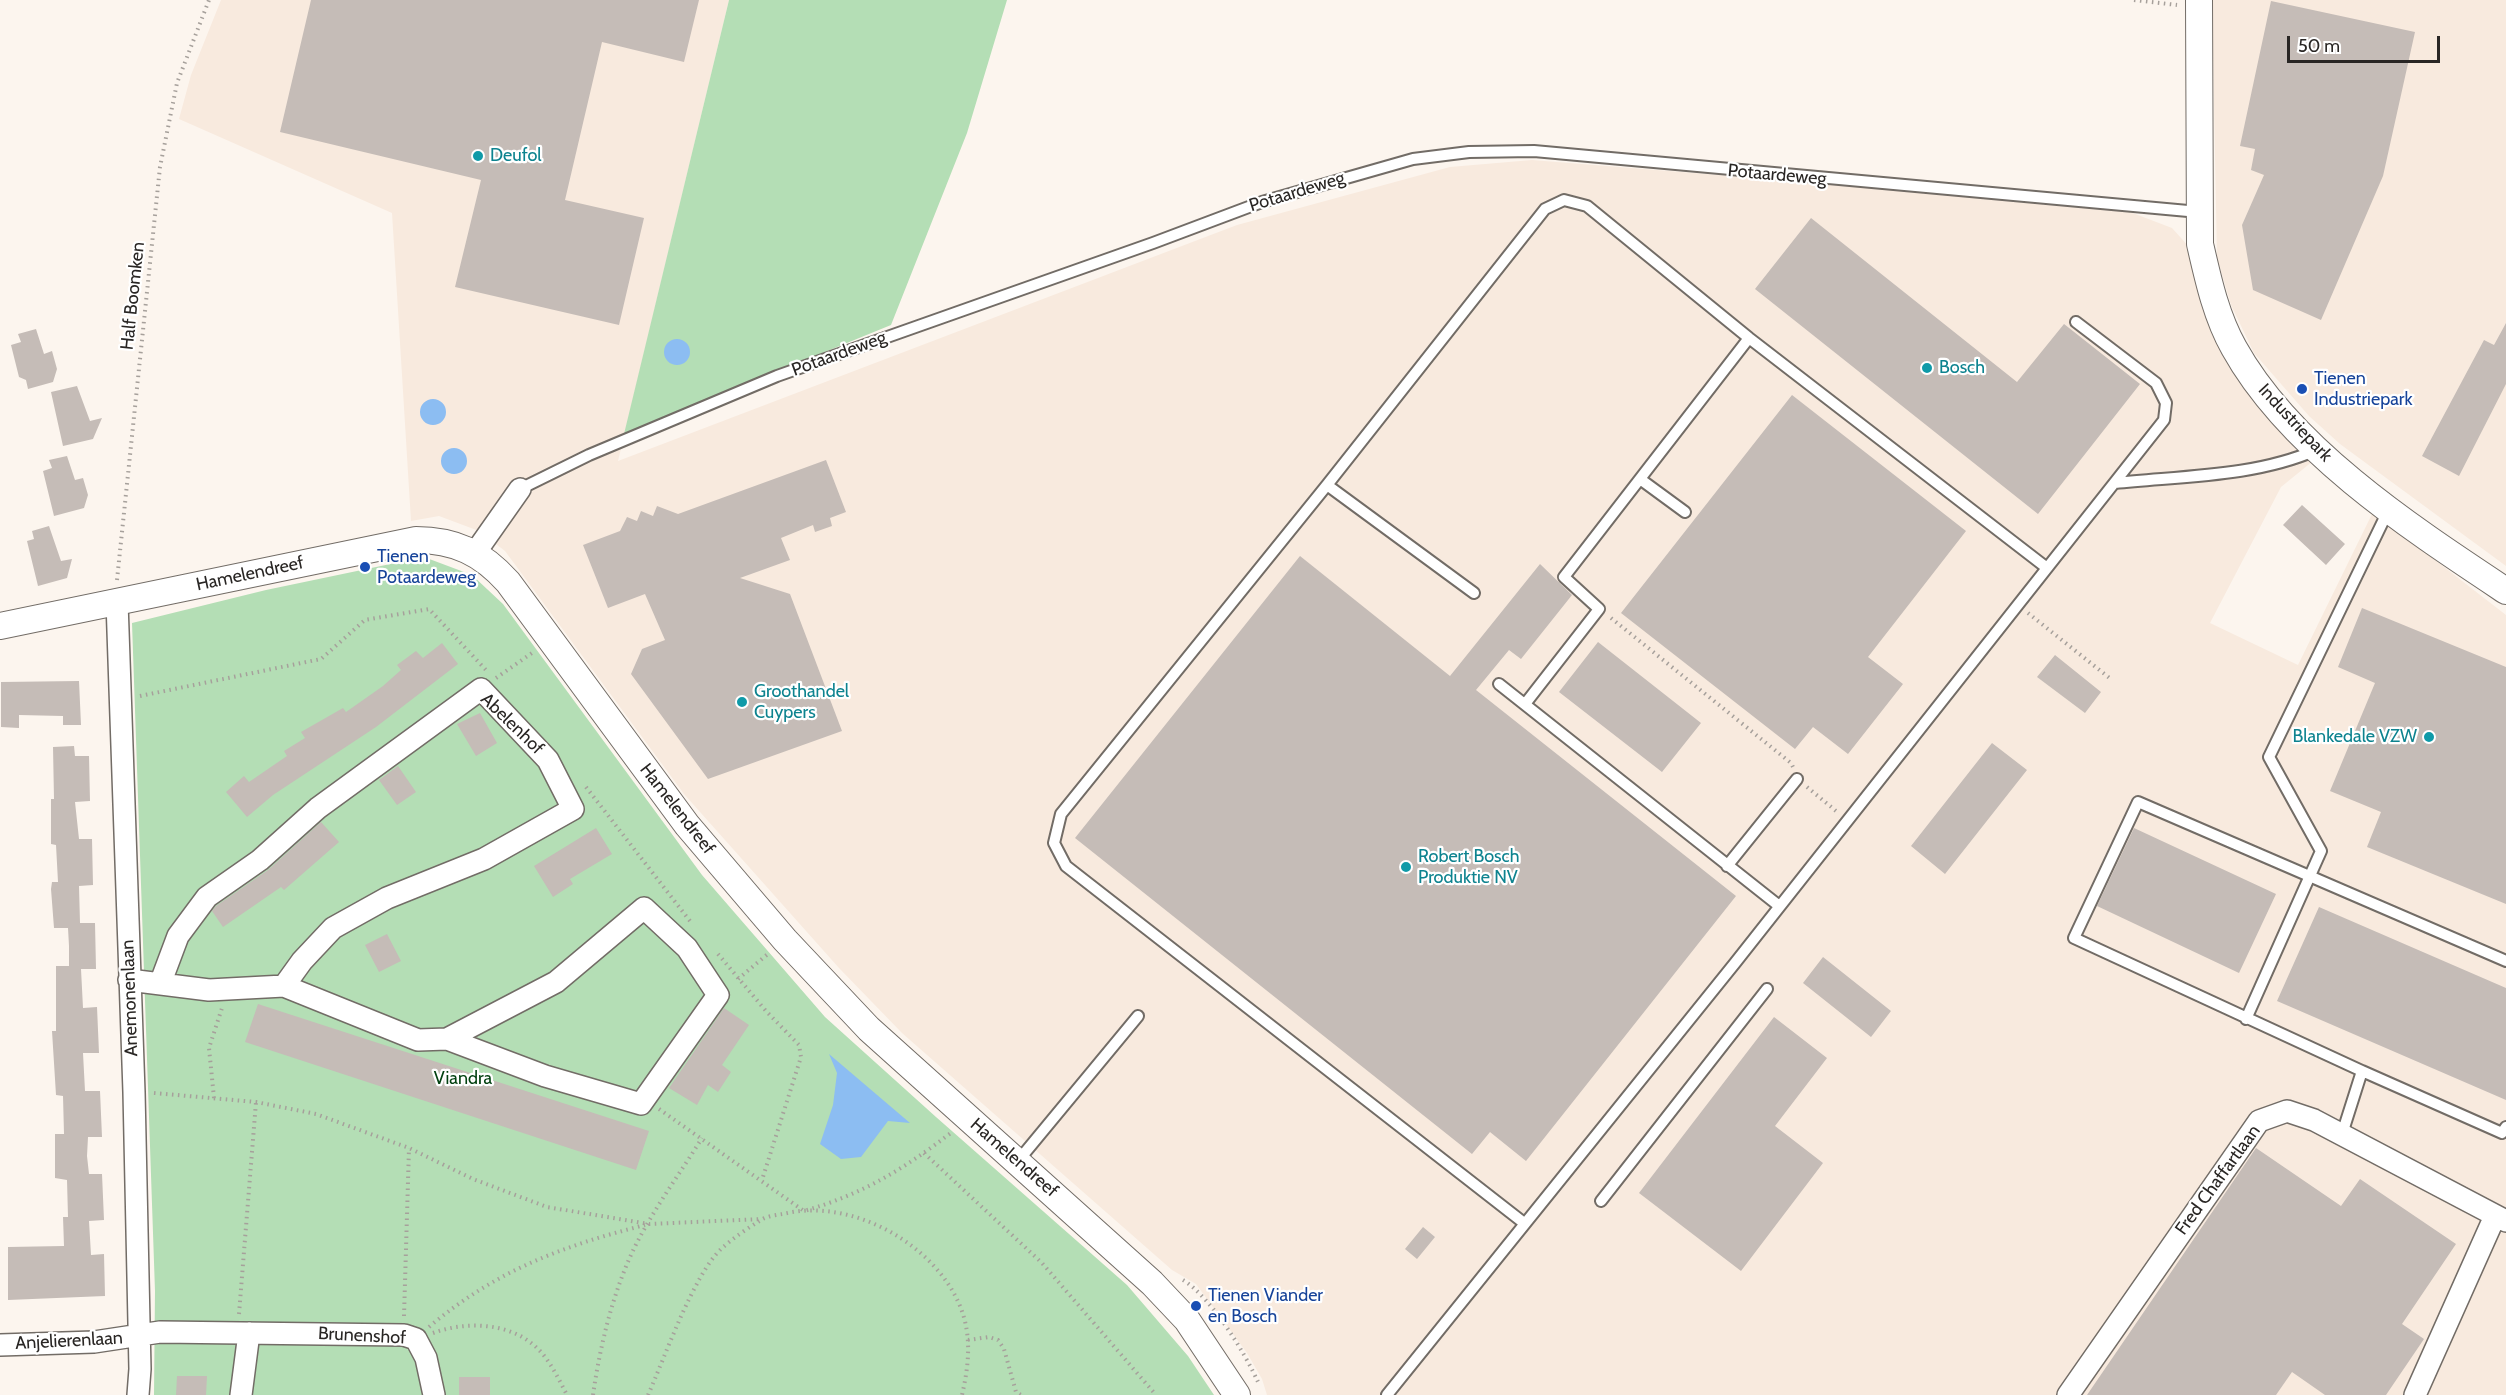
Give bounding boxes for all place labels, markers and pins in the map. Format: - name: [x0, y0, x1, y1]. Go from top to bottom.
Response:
- place label: Deufol: [490, 145, 542, 167]
- marker: Deufol: [471, 149, 485, 163]
- place label: Bosch: [1939, 357, 1985, 379]
- marker: Bosch: [1920, 361, 1934, 375]
- place label: Tienen Industriepark: [2314, 368, 2413, 410]
- marker: Tienen Industriepark: [2295, 382, 2309, 396]
- place label: Tienen Potaardeweg: [377, 546, 476, 588]
- marker: Tienen Potaardeweg: [358, 560, 372, 574]
- place label: Groothandel Cuypers: [754, 681, 849, 724]
- marker: Groothandel Cuypers: [735, 695, 749, 709]
- place label: Blankedale VZW: [2293, 726, 2417, 748]
- marker: Blankedale VZW: [2422, 730, 2436, 744]
- place label: Robert Bosch Produktie NV: [1418, 846, 1519, 888]
- marker: Robert Bosch Produktie NV: [1399, 860, 1413, 874]
- place label: Tienen Viander en Bosch: [1208, 1285, 1323, 1328]
- marker: Tienen Viander en Bosch: [1189, 1299, 1203, 1313]

